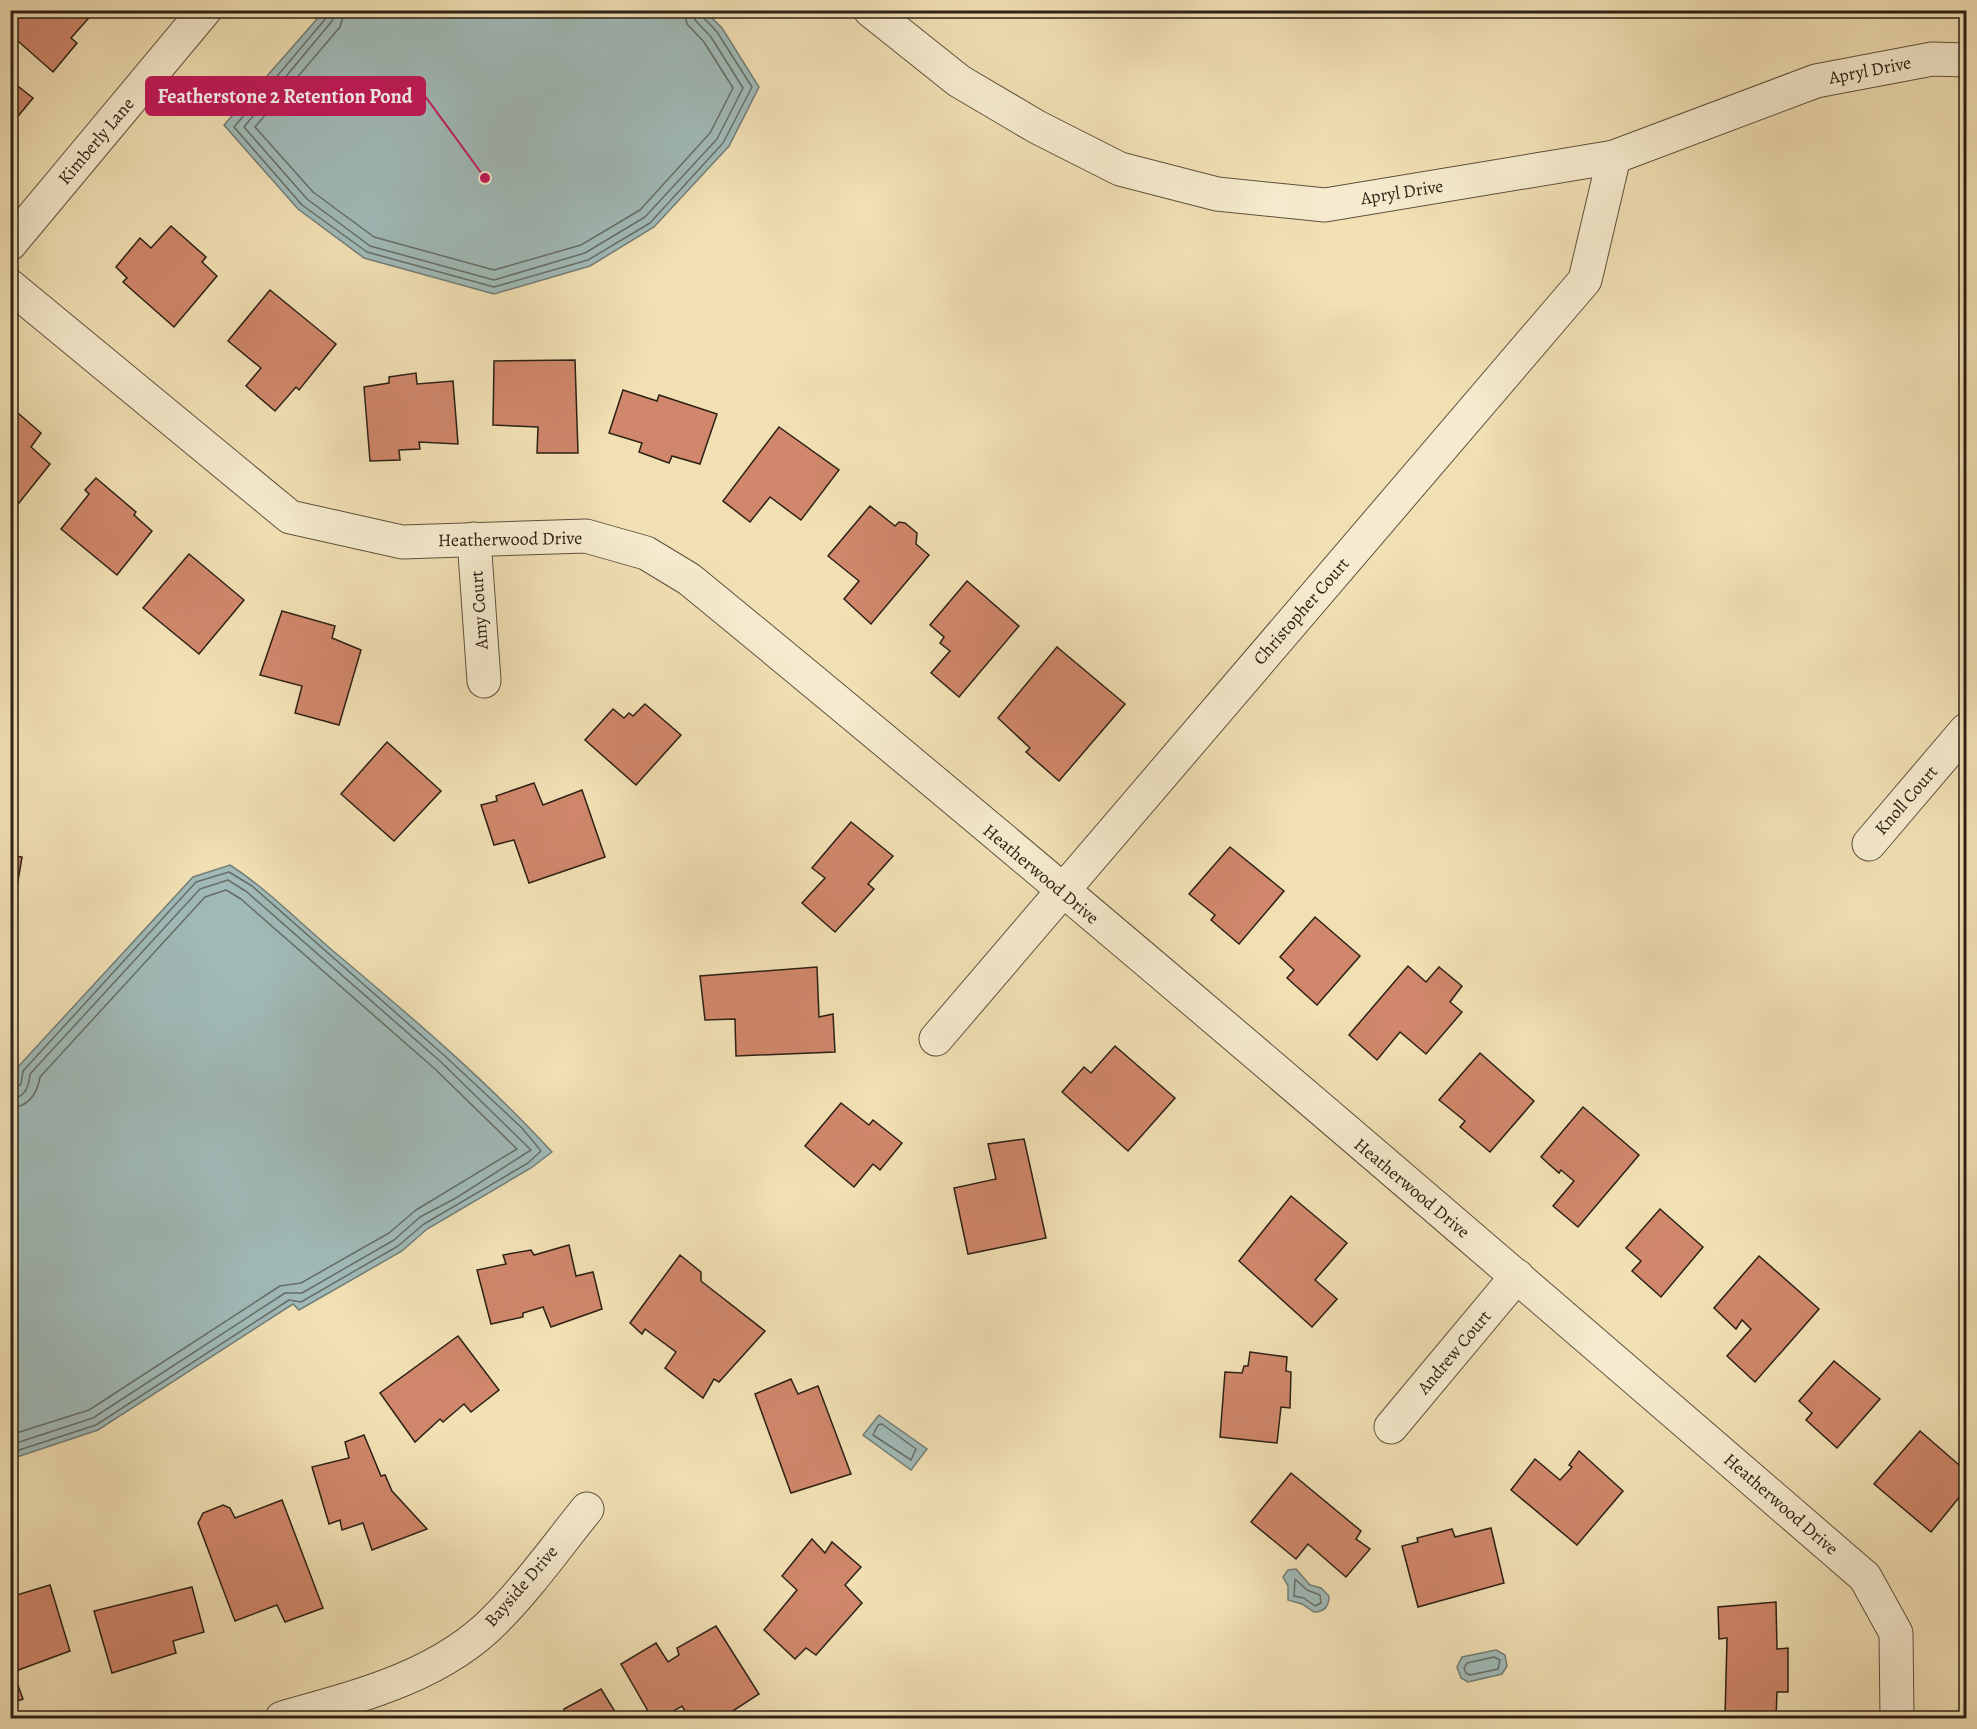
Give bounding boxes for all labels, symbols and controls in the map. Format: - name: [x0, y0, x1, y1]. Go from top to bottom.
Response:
- street label: Apryl Drive: [1826, 50, 1913, 90]
- callout: Featherstone 2 Retention Pond: [146, 77, 425, 115]
- text: Featherstone 2 Retention Pond: [157, 83, 413, 110]
- street label: Kimberly Lane: [52, 92, 140, 190]
- street label: Apryl Drive: [1358, 174, 1445, 211]
- street label: Heatherwood Drive: [438, 526, 582, 552]
- street label: Christopher Court: [1248, 552, 1354, 670]
- street label: Amy Court: [464, 570, 494, 651]
- street label: Knoll Court: [1869, 760, 1943, 840]
- street label: Heatherwood Drive: [978, 818, 1104, 930]
- street label: Heatherwood Drive: [1349, 1132, 1475, 1244]
- street label: Andrew Court: [1411, 1305, 1496, 1400]
- street label: Heatherwood Drive: [1719, 1448, 1843, 1560]
- street label: Bayside Drive: [479, 1540, 563, 1632]

